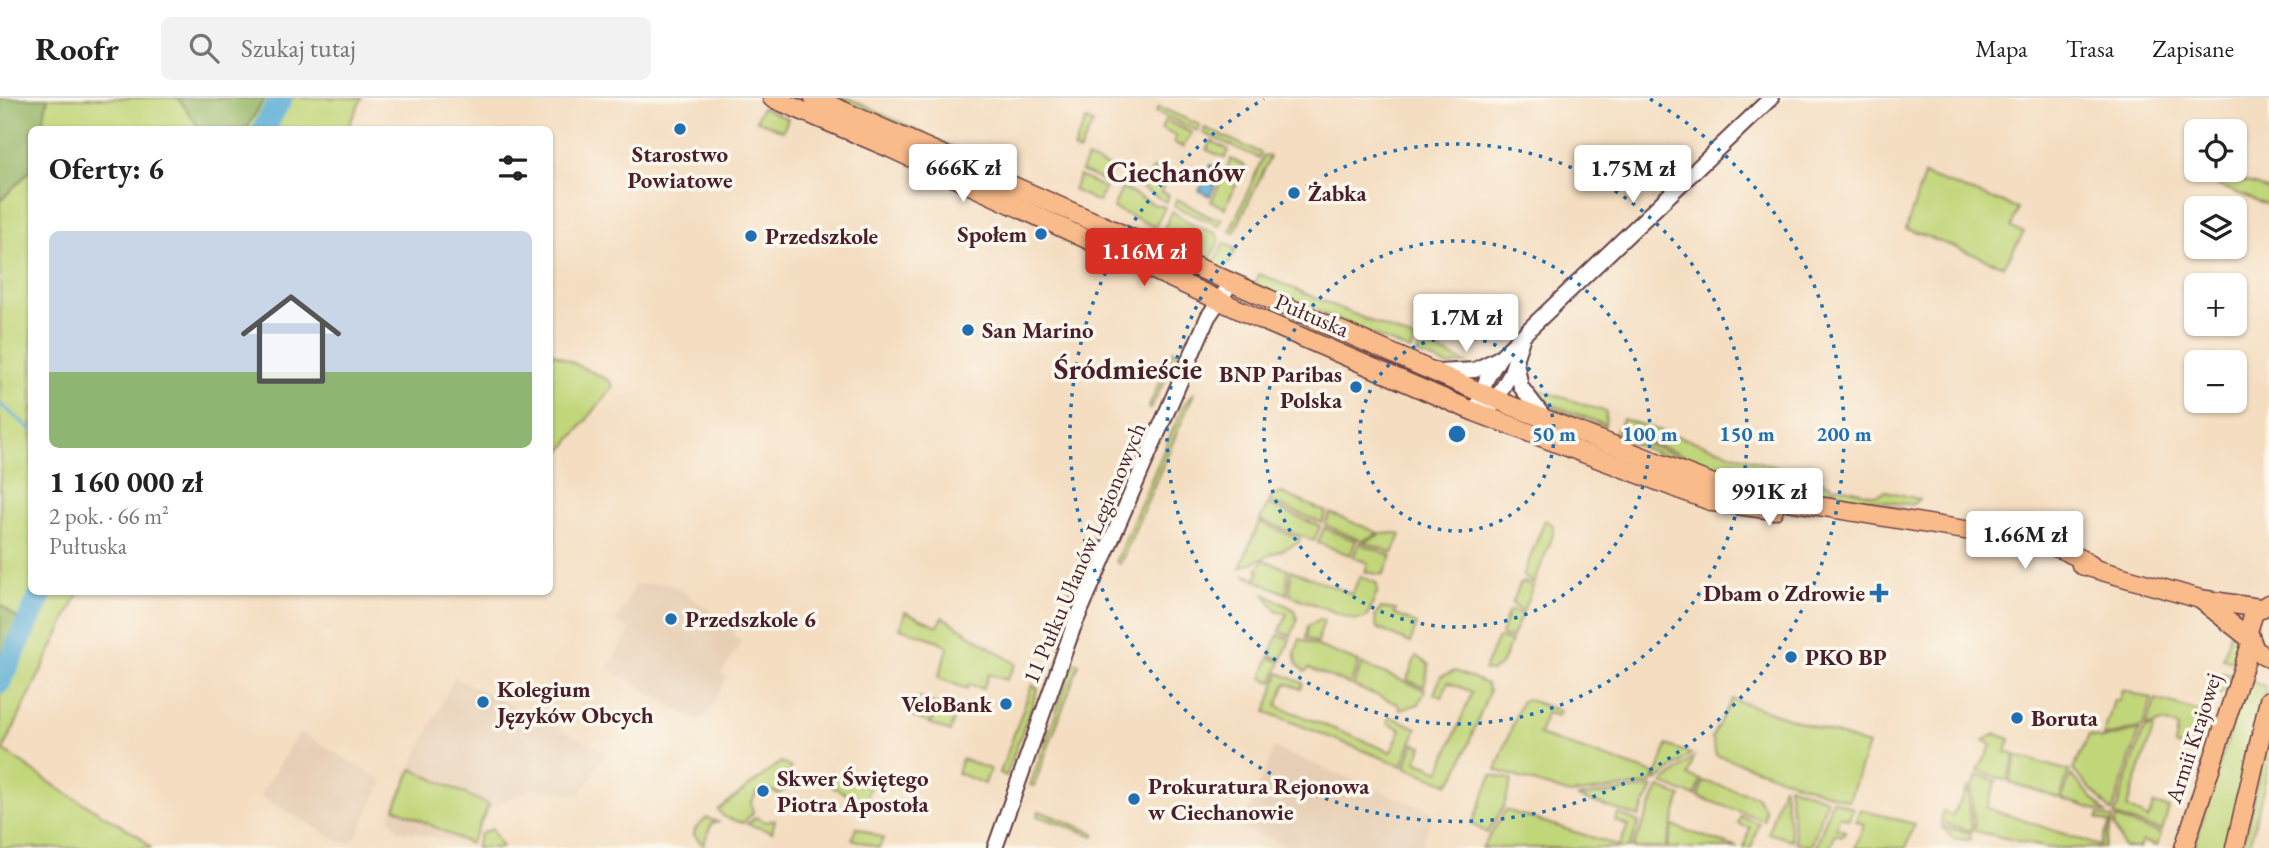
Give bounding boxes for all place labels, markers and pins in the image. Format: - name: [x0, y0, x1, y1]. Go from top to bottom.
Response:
- marker: Starostwo Powiatowe: [672, 121, 688, 137]
- place label: Starostwo Powiatowe: [627, 139, 733, 195]
- pin: 666K zł: [898, 144, 1028, 204]
- pin: 1.75M zł: [1561, 146, 1705, 205]
- place label: Żabka: [1308, 178, 1367, 208]
- marker: Żabka: [1286, 185, 1302, 201]
- place label: Społem: [957, 219, 1027, 249]
- place label: Przedszkole: [765, 221, 879, 251]
- marker: Społem: [1033, 226, 1049, 242]
- marker: Przedszkole: [743, 228, 759, 244]
- pin: 1.16M zł: [1072, 228, 1216, 288]
- pin: 1.7M zł: [1401, 294, 1531, 354]
- place label: San Marino: [982, 315, 1094, 345]
- marker: San Marino: [960, 322, 976, 338]
- place label: BNP Paribas Polska: [1219, 359, 1343, 415]
- marker: BNP Paribas Polska: [1348, 379, 1364, 395]
- centre of rings: [1445, 422, 1469, 446]
- pin: 991K zł: [1704, 468, 1834, 528]
- pin: 1.66M zł: [1953, 512, 2097, 571]
- place label: Dbam o Zdrowie: [1703, 578, 1865, 608]
- marker: Dbam o Zdrowie: [1871, 585, 1887, 601]
- place label: Przedszkole 6: [685, 604, 816, 634]
- marker: Przedszkole 6: [663, 611, 679, 627]
- place label: PKO BP: [1805, 642, 1887, 672]
- marker: PKO BP: [1783, 649, 1799, 665]
- place label: Kolegium Języków Obcych: [495, 674, 654, 730]
- place label: VeloBank: [901, 689, 992, 719]
- marker: Kolegium Języków Obcych: [475, 694, 491, 710]
- marker: VeloBank: [998, 696, 1014, 712]
- place label: Boruta: [2031, 703, 2099, 733]
- marker: Boruta: [2009, 710, 2025, 726]
- place label: Skwer Świętego Piotra Apostoła: [777, 763, 929, 819]
- place label: Prokuratura Rejonowa w Ciechanowie: [1148, 771, 1370, 827]
- marker: Skwer Świętego Piotra Apostoła: [755, 783, 771, 799]
- marker: Prokuratura Rejonowa w Ciechanowie: [1126, 791, 1142, 807]

